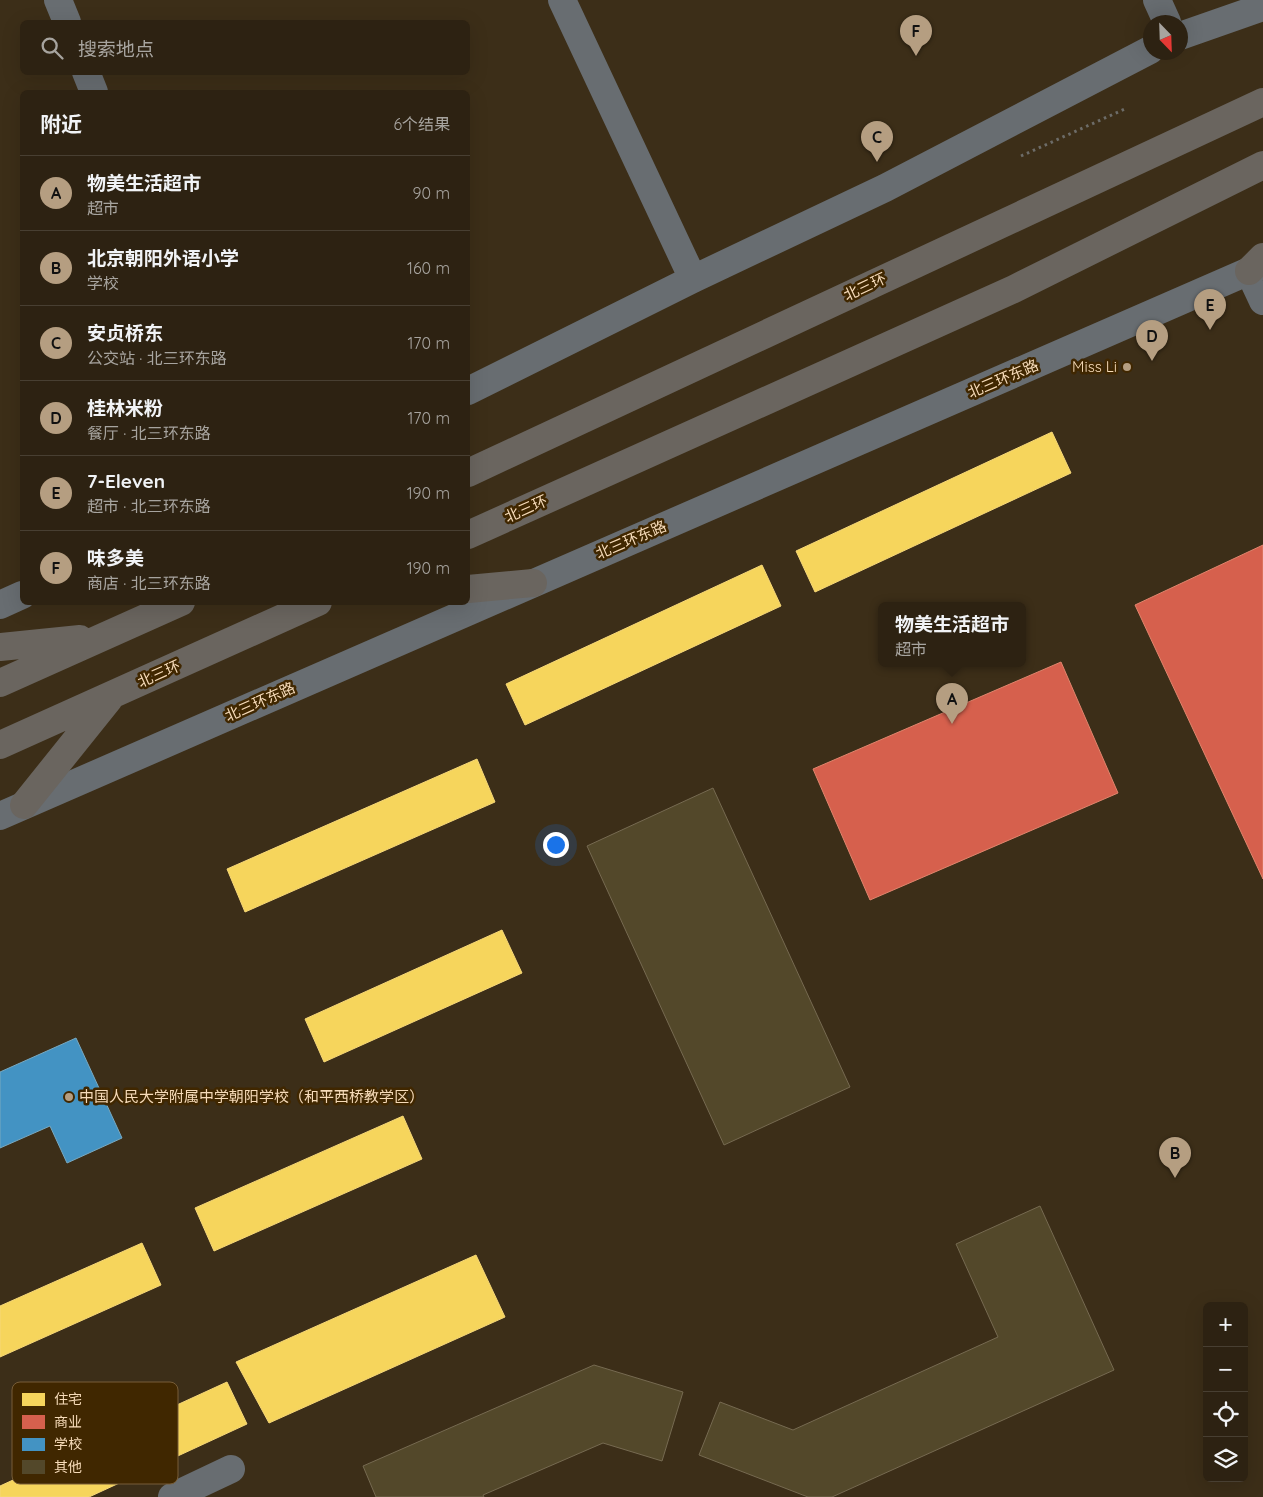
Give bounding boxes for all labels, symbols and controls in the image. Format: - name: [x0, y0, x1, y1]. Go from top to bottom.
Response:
- pin: F: [900, 15, 932, 56]
- north arrow: [1143, 15, 1188, 60]
- search box: [20, 20, 470, 75]
- icon: search: [38, 34, 66, 62]
- text: 搜索地点: [78, 37, 154, 61]
- text: 附近: [40, 111, 82, 137]
- text: 6个结果: [393, 114, 450, 134]
- pin: C: [861, 121, 893, 162]
- text: 物美生活超市: [87, 171, 201, 195]
- text: A: [51, 183, 61, 203]
- text: 90 m: [413, 183, 450, 203]
- text: 超市: [87, 198, 119, 218]
- text: 北京朝阳外语小学: [87, 246, 239, 270]
- text: B: [51, 258, 61, 278]
- text: 160 m: [407, 258, 450, 278]
- street label: 北三环: [840, 268, 889, 305]
- text: 学校: [87, 273, 119, 293]
- pin: E: [1194, 289, 1226, 330]
- pin: D: [1136, 320, 1168, 361]
- text: 安贞桥东: [87, 321, 163, 345]
- text: C: [51, 333, 61, 353]
- text: 170 m: [407, 333, 450, 353]
- text: 公交站 · 北三环东路: [87, 348, 227, 368]
- street label: 北三环东路: [965, 355, 1041, 402]
- place label: Miss Li: [1072, 357, 1117, 376]
- marker: Miss Li: [1121, 361, 1133, 373]
- text: 桂林米粉: [87, 396, 163, 420]
- text: D: [50, 408, 62, 428]
- text: 170 m: [407, 408, 450, 428]
- text: 餐厅 · 北三环东路: [87, 423, 211, 443]
- text: 7-Eleven: [87, 469, 165, 493]
- text: E: [51, 483, 61, 503]
- text: 190 m: [407, 483, 450, 503]
- street label: 北三环: [501, 491, 550, 526]
- text: 超市 · 北三环东路: [87, 496, 211, 516]
- street label: 北三环东路: [593, 516, 669, 563]
- text: 味多美: [87, 546, 144, 570]
- text: F: [52, 558, 61, 578]
- text: 190 m: [407, 558, 450, 578]
- text: 商店 · 北三环东路: [87, 573, 211, 593]
- popup: [878, 602, 1026, 667]
- text: 物美生活超市: [895, 612, 1009, 636]
- text: 超市: [895, 639, 927, 659]
- street label: 北三环: [134, 656, 183, 691]
- street label: 北三环东路: [222, 678, 298, 725]
- pin: A: [936, 683, 968, 724]
- your location: [543, 832, 569, 858]
- place label: 中国人民大学附属中学朝阳学校（和平西桥教学区）: [79, 1087, 424, 1106]
- marker: 中国人民大学附属中学朝阳学校（和平西桥教学区）: [63, 1091, 75, 1103]
- pin: B: [1159, 1137, 1191, 1178]
- map controls: [1203, 1302, 1248, 1482]
- button: +: [1203, 1302, 1248, 1347]
- button: −: [1203, 1347, 1248, 1392]
- legend: [12, 1382, 178, 1484]
- text: 住宅: [54, 1390, 82, 1408]
- button: locate: [1203, 1392, 1248, 1437]
- text: 商业: [54, 1413, 82, 1431]
- text: 学校: [54, 1435, 82, 1453]
- button: layers: [1203, 1437, 1248, 1482]
- text: 其他: [54, 1458, 82, 1476]

